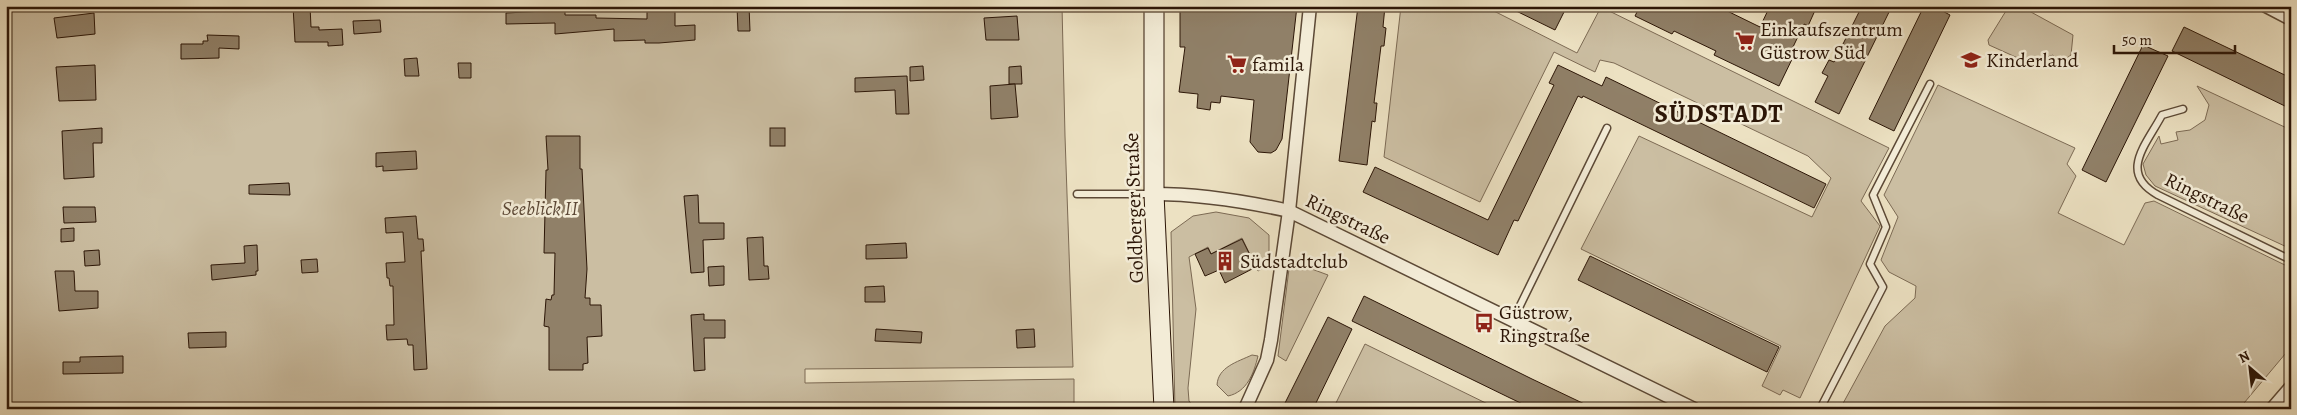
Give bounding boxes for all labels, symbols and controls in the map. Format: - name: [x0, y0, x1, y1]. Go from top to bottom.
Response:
- place label: Einkaufszentrum Güstrow Süd: [1760, 16, 1903, 66]
- scale bar: [2114, 22, 2236, 54]
- supermarket icon: Einkaufszentrum Güstrow Süd: [1734, 30, 1756, 52]
- text: 50 m: [2122, 30, 2152, 50]
- place label: Kinderland: [1986, 47, 2079, 74]
- school or university icon: Kinderland: [1960, 49, 1982, 71]
- place label: famila: [1252, 51, 1305, 78]
- supermarket icon: famila: [1226, 53, 1248, 75]
- district label: SÜDSTADT: [1654, 97, 1784, 131]
- street label: Goldberger Straße: [1118, 132, 1150, 284]
- street label: Ringstraße: [2160, 166, 2254, 230]
- street label: Ringstraße: [1301, 187, 1395, 251]
- park label: Seeblick II: [502, 195, 578, 222]
- place label: Südstadtclub: [1240, 248, 1348, 275]
- building icon: Südstadtclub: [1214, 250, 1236, 272]
- place label: Güstrow, Ringstraße: [1499, 299, 1590, 349]
- bus stop icon: Güstrow, Ringstraße: [1473, 312, 1495, 334]
- north arrow: [2224, 342, 2274, 392]
- text: N: [2235, 346, 2253, 368]

